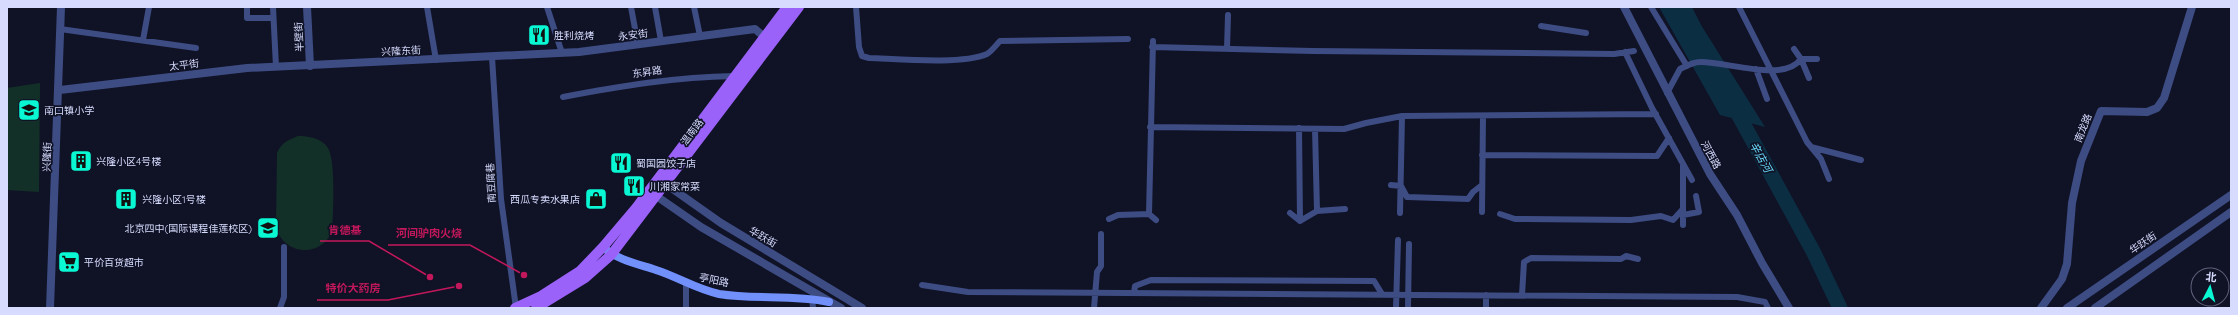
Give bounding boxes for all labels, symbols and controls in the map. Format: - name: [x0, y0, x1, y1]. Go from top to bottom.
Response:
- street label: 半壁街: [292, 22, 306, 52]
- restaurant icon: 胜利烧烤: [526, 22, 552, 48]
- street label: 永安街: [617, 27, 649, 43]
- place label: 胜利烧烤: [554, 29, 594, 42]
- street label: 兴隆东街: [381, 43, 421, 59]
- street label: 太平街: [168, 57, 200, 73]
- street label: 东昇路: [631, 63, 663, 81]
- school or university icon: 南口镇小学: [16, 97, 42, 123]
- place label: 南口镇小学: [44, 104, 94, 117]
- street label: 南龙路: [2071, 112, 2095, 144]
- street label: 温南路: [678, 116, 706, 148]
- street label: 河西路: [1698, 139, 1724, 171]
- water label: 辛店河: [1747, 139, 1776, 177]
- street label: 兴隆街: [40, 142, 54, 172]
- building icon: 兴隆小区4号楼: [68, 148, 94, 174]
- restaurant icon: 蜀国园饺子店: [608, 150, 634, 176]
- place label: 兴隆小区4号楼: [96, 155, 161, 168]
- place label: 蜀国园饺子店: [636, 157, 696, 170]
- street label: 南豆腐巷: [483, 163, 499, 203]
- restaurant icon: 川湘家常菜: [621, 173, 647, 199]
- place label: 川湘家常菜: [650, 180, 700, 193]
- building icon: 兴隆小区1号楼: [113, 186, 139, 212]
- shop icon: 西瓜专卖水果店: [583, 186, 609, 212]
- place label: 兴隆小区1号楼: [142, 193, 206, 206]
- place label: 西瓜专卖水果店: [510, 193, 580, 206]
- school or university icon: 北京四中(国际课程佳莲校区): [255, 215, 281, 241]
- callout: 肯德基: [320, 218, 369, 241]
- place label: 北京四中(国际课程佳莲校区): [125, 222, 252, 235]
- callout: 河间驴肉火烧: [388, 222, 470, 245]
- text: 肯德基: [329, 223, 362, 237]
- street label: 华跃街: [747, 224, 779, 250]
- text: 河间驴肉火烧: [396, 226, 462, 240]
- street label: 华跃街: [2127, 229, 2159, 257]
- supermarket icon: 平价百货超市: [56, 249, 82, 275]
- place label: 平价百货超市: [84, 256, 144, 269]
- north arrow: [2190, 267, 2230, 307]
- text: 北: [2205, 270, 2217, 285]
- street label: 亭阳路: [698, 271, 730, 289]
- callout: 特价大药房: [317, 277, 388, 300]
- text: 特价大药房: [326, 281, 381, 295]

